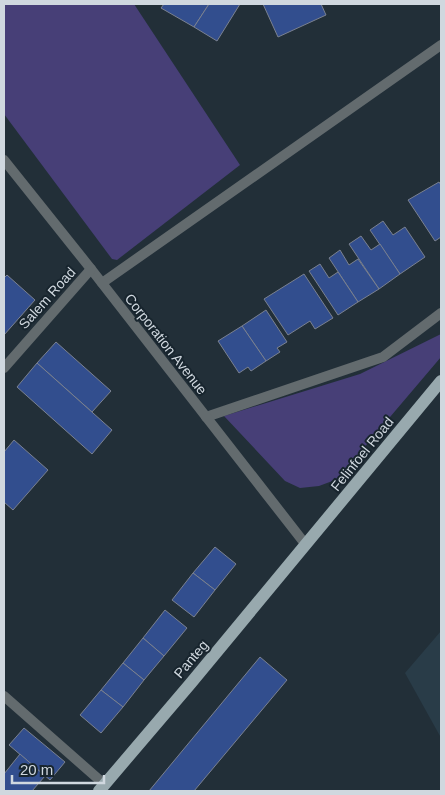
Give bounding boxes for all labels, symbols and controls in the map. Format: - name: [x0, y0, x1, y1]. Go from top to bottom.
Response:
- street label: Salem Road: [15, 264, 79, 332]
- street label: Corporation Avenue: [122, 290, 210, 398]
- street label: Felinfoel Road: [327, 414, 397, 494]
- street label: Panteg: [171, 637, 211, 681]
- scale bar: [12, 752, 105, 784]
- text: 20 m: [20, 761, 53, 778]

